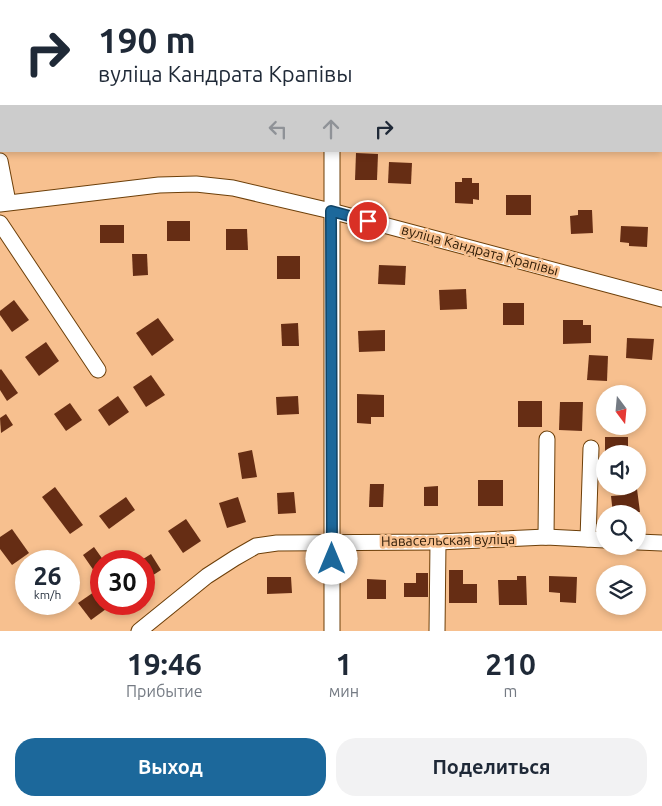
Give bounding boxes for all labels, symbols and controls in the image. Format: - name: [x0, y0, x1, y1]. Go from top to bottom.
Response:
- icon: right: [15, 20, 80, 85]
- text: 190 m: [98, 20, 196, 60]
- text: вуліца Кандрата Крапівы: [98, 61, 353, 86]
- icon: left: [264, 115, 292, 143]
- icon: ahead: [317, 115, 345, 143]
- icon: right: [370, 115, 398, 143]
- pin: [347, 200, 389, 242]
- icon: arrive: [354, 207, 382, 235]
- street label: вуліца Кандрата Крапівы: [400, 221, 560, 279]
- north arrow: [596, 385, 646, 435]
- map controls: [596, 385, 646, 615]
- button: sound: [596, 445, 646, 495]
- button: search: [596, 505, 646, 555]
- street label: Навасельская вуліца: [381, 531, 515, 549]
- position arrow: [305, 532, 357, 584]
- speed limit sign: 30: [90, 550, 155, 615]
- text: 26: [33, 562, 62, 590]
- button: layers: [596, 565, 646, 615]
- text: km/h: [34, 588, 61, 601]
- text: 19:46: [127, 647, 202, 681]
- text: 1: [335, 647, 352, 681]
- text: 210: [485, 647, 536, 681]
- text: Прибытие: [126, 682, 203, 700]
- text: мин: [329, 682, 359, 700]
- text: m: [504, 682, 517, 700]
- button: Выход: [15, 738, 326, 796]
- button: Поделиться: [336, 738, 647, 796]

